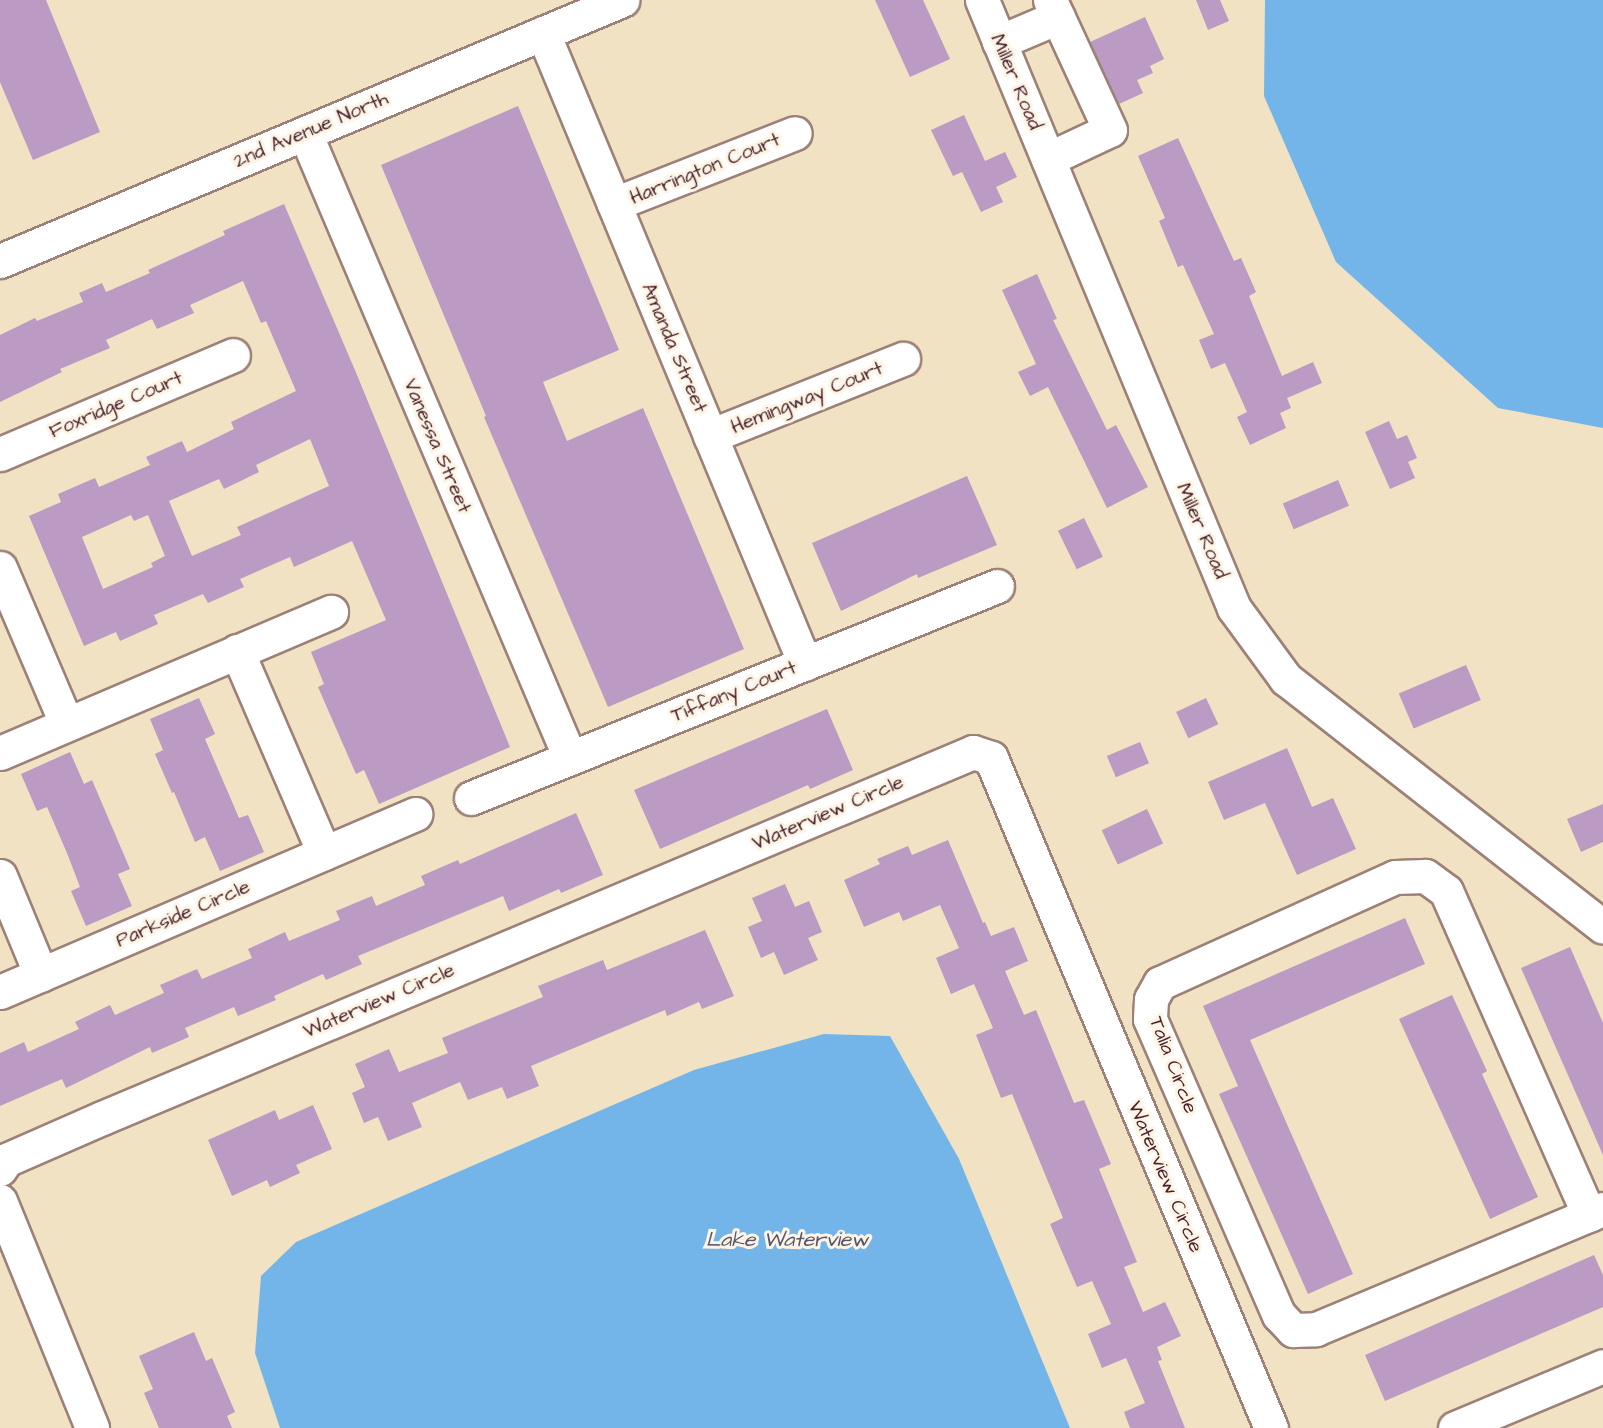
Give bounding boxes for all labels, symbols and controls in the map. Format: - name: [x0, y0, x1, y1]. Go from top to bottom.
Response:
- street label: Miller Road: [985, 31, 1047, 133]
- street label: 2nd Avenue North: [230, 87, 392, 173]
- street label: Harrington Court: [626, 128, 784, 210]
- street label: Amanda Street: [636, 279, 712, 417]
- street label: Hemingway Court: [727, 357, 887, 439]
- street label: Foxridge Court: [46, 366, 186, 444]
- street label: Vanessa Street: [398, 375, 476, 517]
- street label: Miller Road: [1171, 480, 1233, 582]
- street label: Tiffany Court: [668, 656, 800, 728]
- street label: Waterview Circle: [749, 770, 907, 856]
- street label: Parkside Circle: [112, 875, 254, 953]
- street label: Waterview Circle: [300, 958, 458, 1044]
- street label: Talia Circle: [1144, 1013, 1202, 1117]
- street label: Waterview Circle: [1122, 1098, 1208, 1256]
- water label: Lake Waterview: [706, 1227, 868, 1253]

